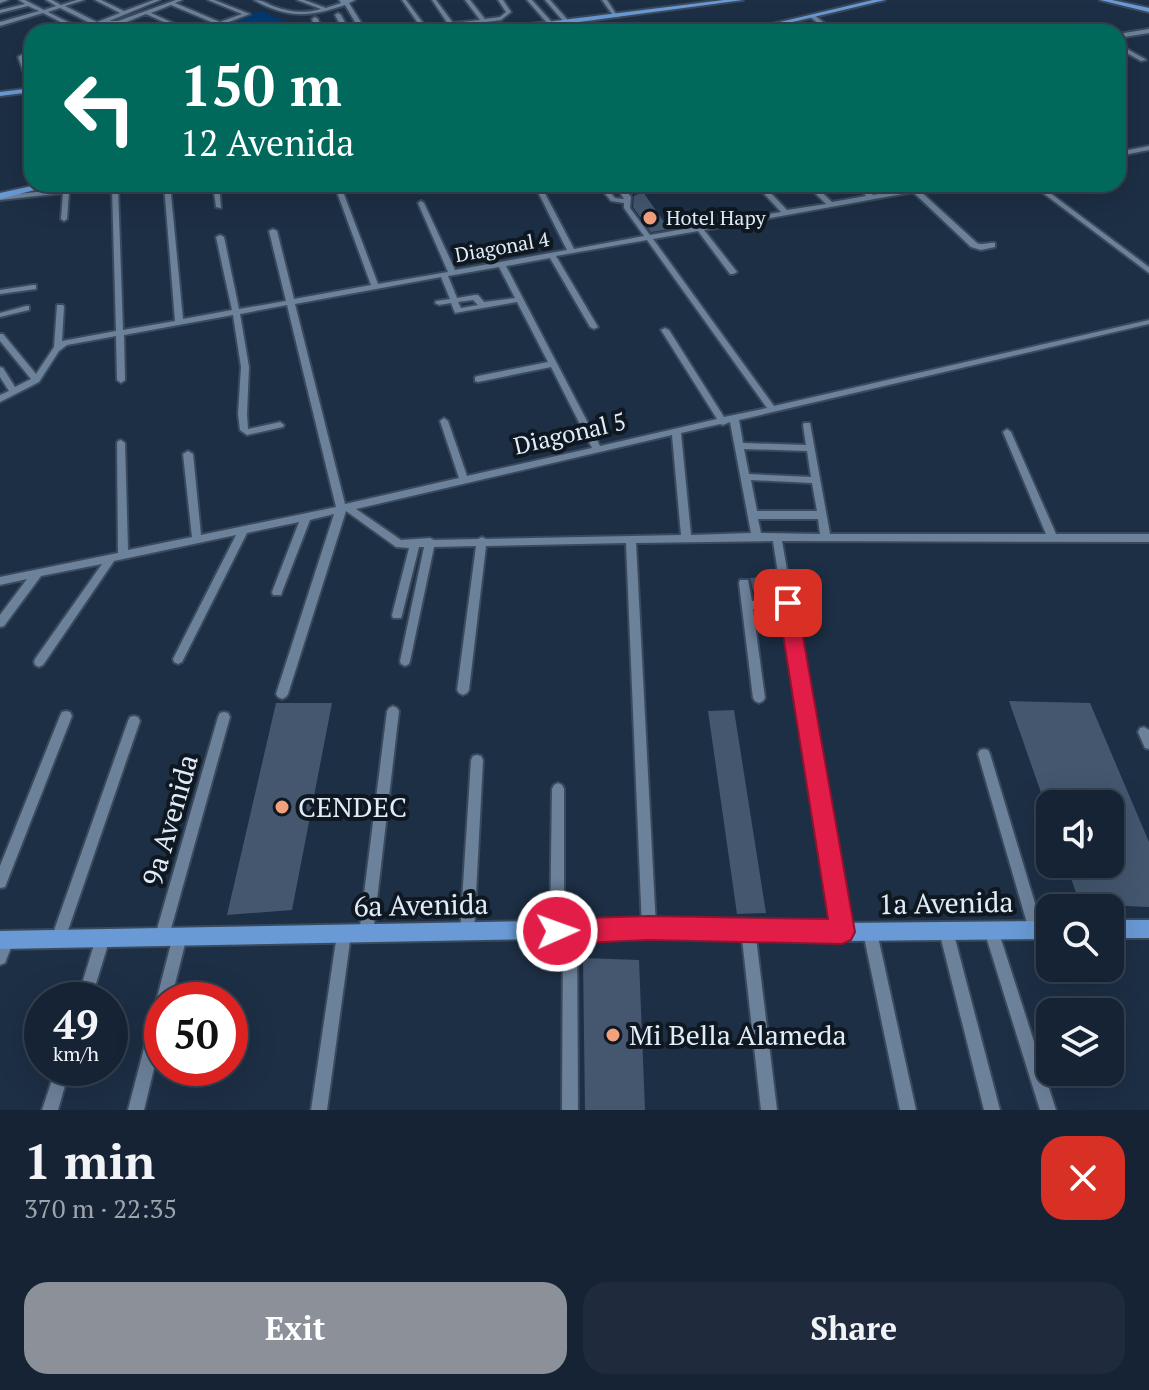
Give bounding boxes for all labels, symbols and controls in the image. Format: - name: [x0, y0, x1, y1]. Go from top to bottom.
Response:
- text: 150 m: [180, 48, 342, 122]
- icon: left: [48, 56, 152, 160]
- text: 12 Avenida: [180, 119, 355, 166]
- place label: Hotel Hapy: [666, 204, 766, 231]
- marker: Hotel Hapy: [641, 209, 659, 227]
- street label: Diagonal 4: [453, 225, 552, 268]
- street label: Diagonal 5: [510, 405, 629, 461]
- pin: [754, 569, 822, 637]
- icon: arrive: [766, 581, 810, 625]
- street label: 9a Avenida: [133, 750, 206, 890]
- place label: CENDEC: [298, 788, 407, 825]
- map controls: [1036, 790, 1124, 1086]
- button: sound: [1036, 790, 1124, 878]
- marker: CENDEC: [273, 798, 291, 816]
- street label: 1a Avenida: [878, 883, 1014, 922]
- street label: 6a Avenida: [353, 885, 489, 924]
- position arrow: [515, 889, 599, 973]
- button: search: [1036, 894, 1124, 982]
- speed limit sign: 50: [144, 982, 248, 1086]
- text: 49: [53, 997, 99, 1050]
- button: layers: [1036, 998, 1124, 1086]
- place label: Mi Bella Alameda: [629, 1016, 847, 1053]
- marker: Mi Bella Alameda: [604, 1026, 622, 1044]
- text: km/h: [53, 1040, 99, 1067]
- text: 1 min: [24, 1129, 155, 1193]
- button: close: [1041, 1136, 1125, 1220]
- text: 370 m · 22:35: [24, 1191, 177, 1225]
- button: Exit: [24, 1282, 567, 1374]
- button: Share: [583, 1282, 1125, 1374]

